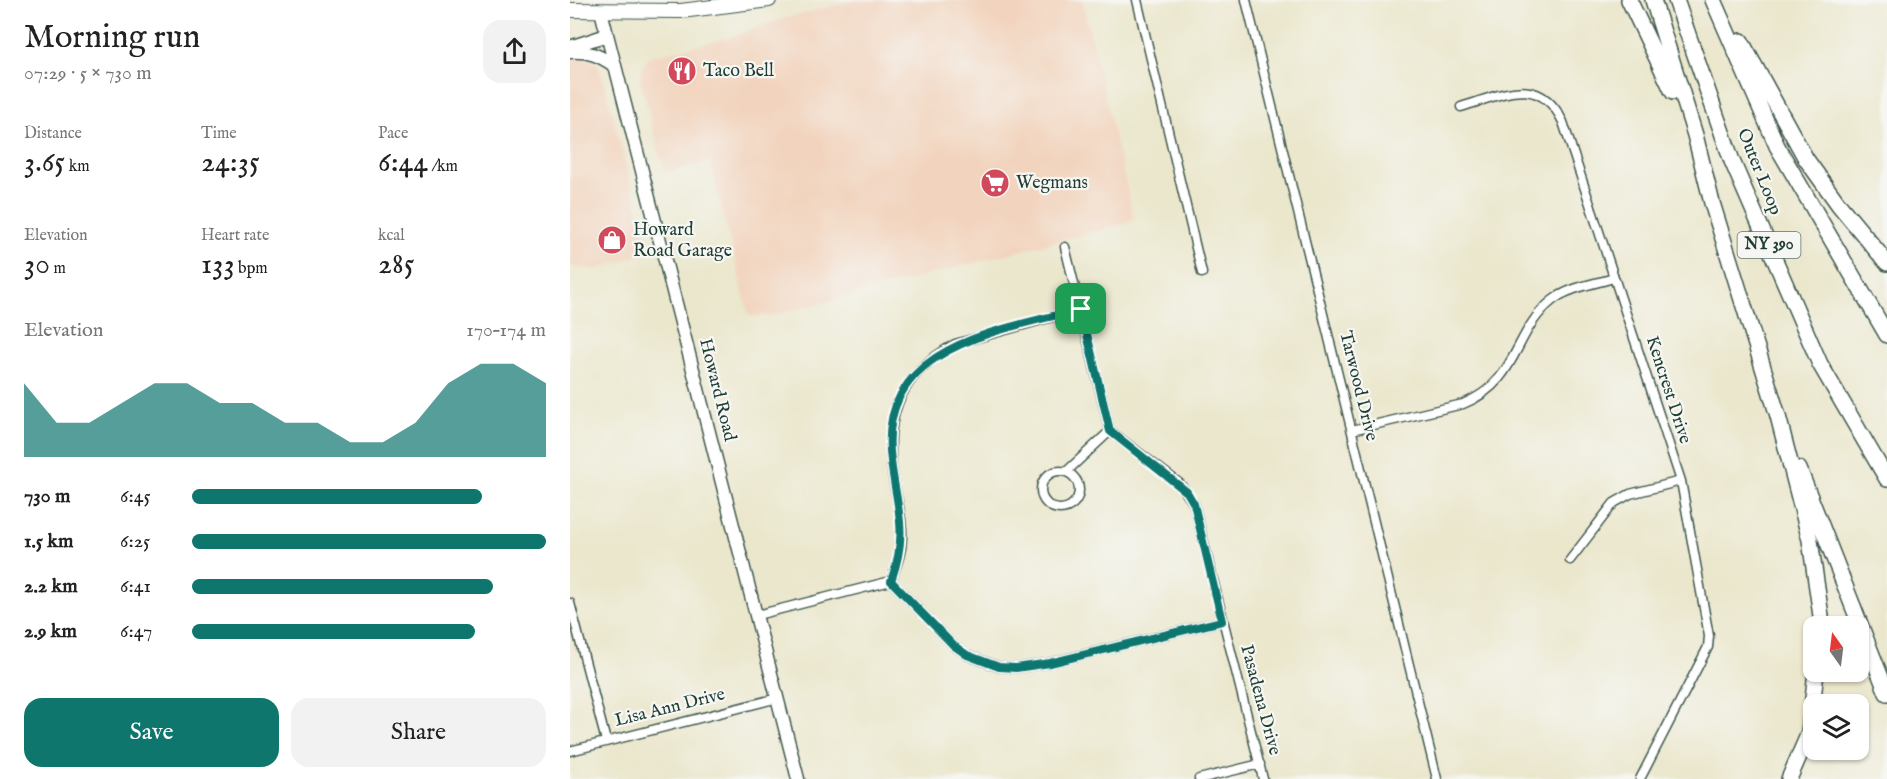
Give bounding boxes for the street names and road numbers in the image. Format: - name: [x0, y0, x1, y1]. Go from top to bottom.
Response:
- street label: Outer Loop: [1731, 125, 1787, 219]
- road number: NY 390: [1738, 232, 1800, 258]
- street label: Tarwood Drive: [1333, 329, 1383, 443]
- street label: Kencrest Drive: [1640, 333, 1696, 447]
- street label: Howard Road: [693, 336, 741, 444]
- street label: Pasadena Drive: [1234, 642, 1286, 758]
- street label: Lisa Ann Drive: [612, 683, 728, 733]

